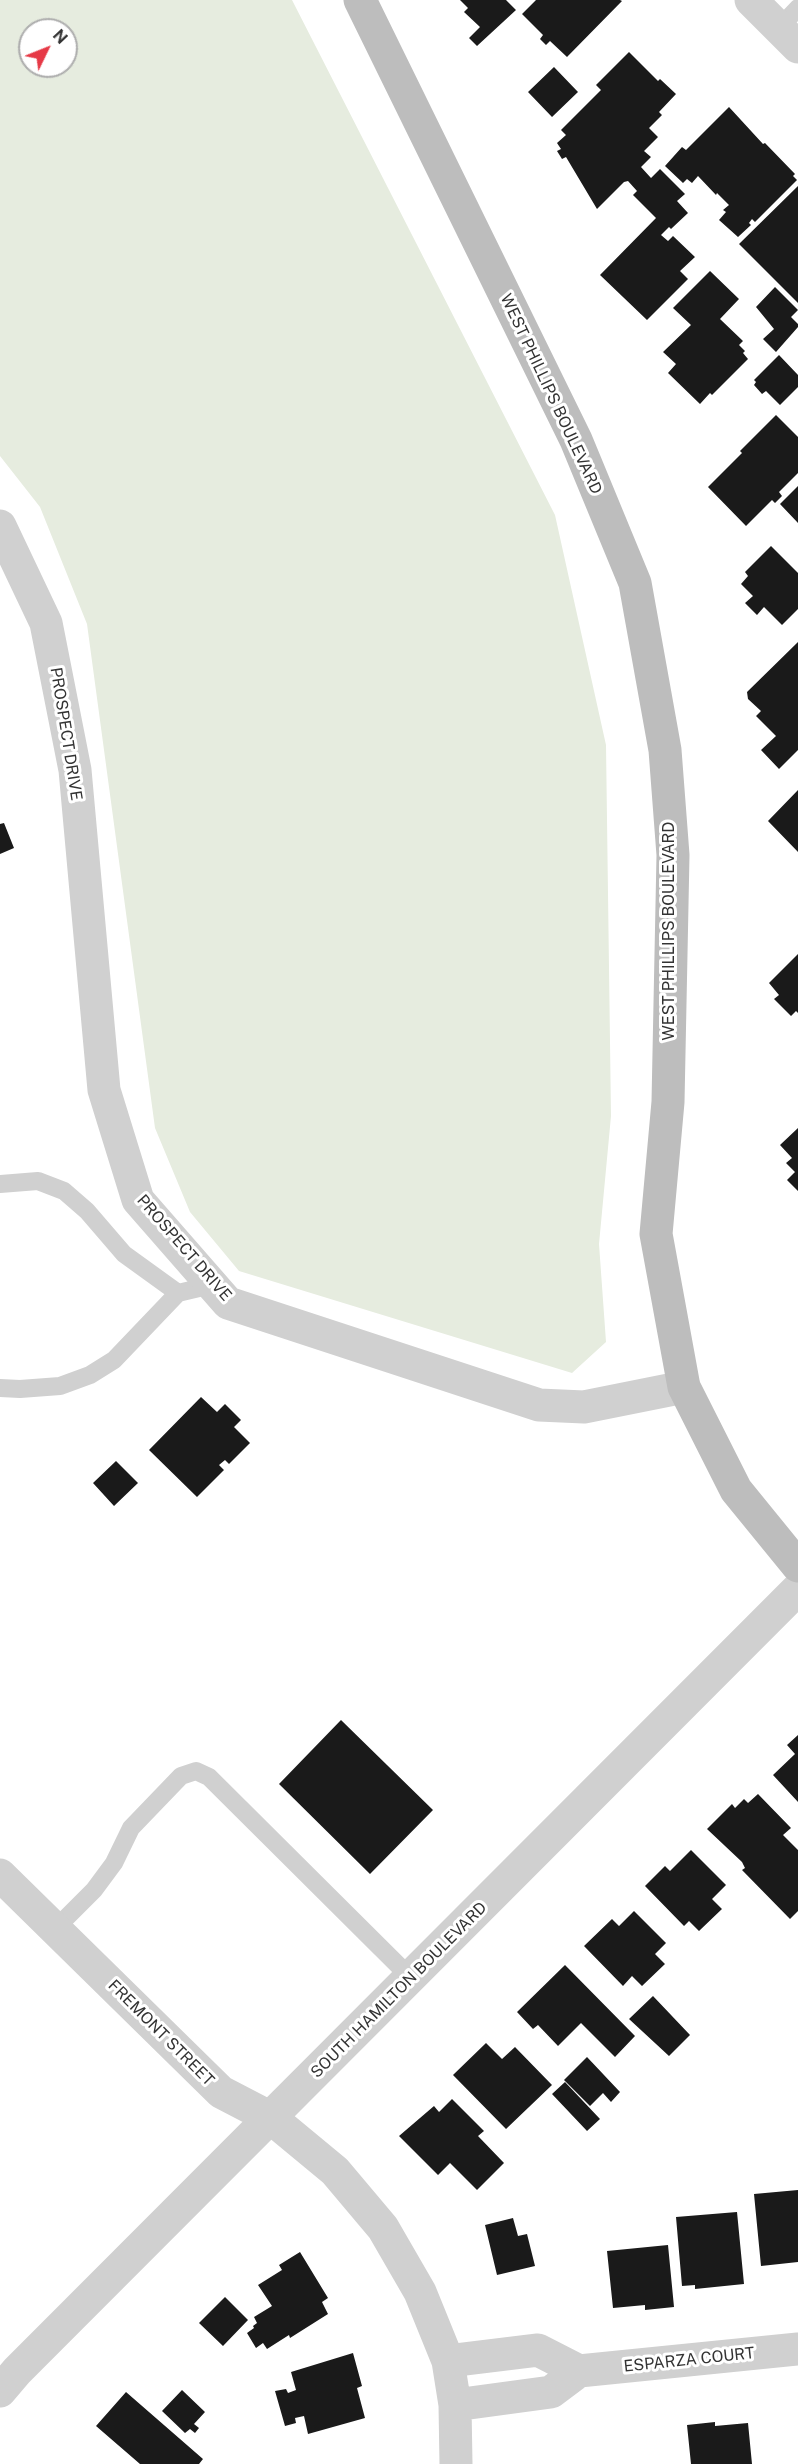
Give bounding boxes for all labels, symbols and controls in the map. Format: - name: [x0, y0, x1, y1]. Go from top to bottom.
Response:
- north arrow: [18, 18, 78, 78]
- text: N: [49, 26, 71, 48]
- street label: WEST PHILLIPS BOULEVARD: [496, 291, 606, 497]
- street label: PROSPECT DRIVE: [46, 666, 86, 802]
- street label: WEST PHILLIPS BOULEVARD: [659, 822, 679, 1040]
- street label: PROSPECT DRIVE: [133, 1191, 235, 1305]
- street label: SOUTH HAMILTON BOULEVARD: [307, 1898, 491, 2082]
- street label: FREMONT STREET: [104, 1976, 218, 2090]
- street label: ESPARZA COURT: [623, 2344, 755, 2376]

